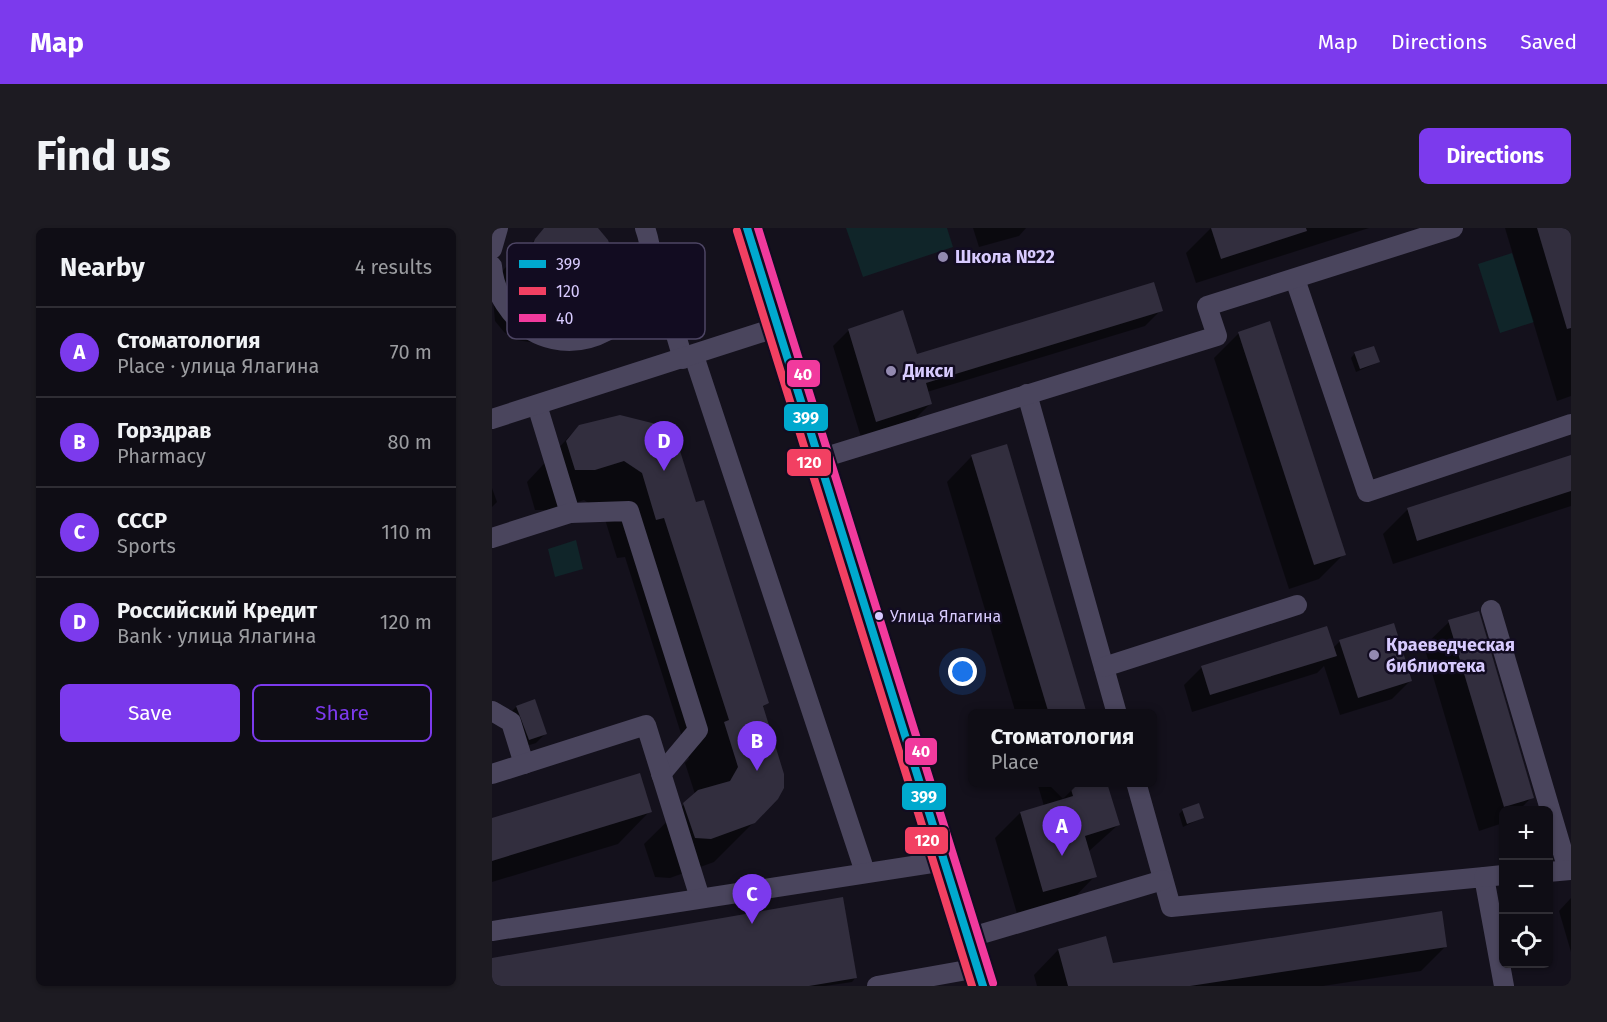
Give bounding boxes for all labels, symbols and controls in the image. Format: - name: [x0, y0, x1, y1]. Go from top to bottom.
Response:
- text: Map: [30, 26, 84, 59]
- text: Map: [1318, 29, 1358, 55]
- text: Directions: [1391, 29, 1487, 55]
- text: Saved: [1520, 29, 1577, 55]
- button: Directions: [1419, 128, 1571, 184]
- text: Find us: [36, 131, 171, 181]
- legend: [507, 243, 705, 339]
- place label: Школа №22: [955, 246, 1055, 268]
- marker: Школа №22: [936, 250, 950, 264]
- text: Nearby: [60, 252, 145, 283]
- text: 4 results: [355, 255, 432, 279]
- text: 399: [556, 255, 581, 274]
- text: 120: [556, 282, 580, 301]
- text: 40: [556, 309, 574, 328]
- text: Стоматология: [117, 327, 260, 354]
- text: A: [74, 340, 85, 364]
- text: 70 m: [390, 340, 432, 364]
- text: Place · улица Ялагина: [117, 354, 319, 378]
- line badge: 40: [786, 359, 821, 388]
- place label: Дикси: [902, 360, 954, 382]
- marker: Дикси: [884, 364, 898, 378]
- text: 40: [794, 365, 812, 384]
- line badge: 399: [783, 403, 829, 432]
- text: 399: [792, 408, 819, 427]
- text: Горздрав: [117, 417, 212, 444]
- pin: D: [644, 422, 684, 471]
- text: B: [73, 430, 86, 454]
- text: 80 m: [387, 430, 432, 454]
- text: Pharmacy: [117, 444, 206, 468]
- line badge: 120: [786, 448, 832, 477]
- text: 120: [796, 453, 822, 472]
- text: СССР: [117, 507, 167, 534]
- text: C: [74, 520, 85, 544]
- text: 110 m: [381, 520, 432, 544]
- text: Sports: [117, 534, 176, 558]
- text: Российский Кредит: [117, 597, 317, 624]
- place label: Улица Ялагина: [890, 607, 1001, 626]
- text: D: [73, 610, 86, 634]
- text: 120 m: [380, 610, 432, 634]
- marker: Улица Ялагина: [873, 610, 885, 622]
- text: Bank · улица Ялагина: [117, 624, 316, 648]
- place label: Краеведческая библиотека: [1386, 634, 1515, 677]
- marker: Краеведческая библиотека: [1367, 648, 1381, 662]
- your location: [948, 657, 977, 686]
- button: Save: [60, 684, 240, 742]
- button: Share: [252, 684, 432, 742]
- popup: [968, 709, 1157, 787]
- pin: B: [738, 722, 776, 771]
- text: Стоматология: [991, 723, 1134, 750]
- line badge: 40: [904, 737, 938, 766]
- text: 40: [912, 742, 930, 761]
- text: Place: [991, 750, 1039, 774]
- line badge: 399: [901, 782, 947, 811]
- text: 399: [910, 787, 937, 806]
- pin: A: [1042, 806, 1082, 856]
- map controls: [1499, 806, 1553, 968]
- button: +: [1499, 806, 1553, 860]
- line badge: 120: [904, 826, 949, 855]
- text: 120: [914, 831, 940, 850]
- button: −: [1499, 860, 1553, 914]
- pin: C: [732, 874, 772, 924]
- button: locate: [1499, 914, 1553, 968]

